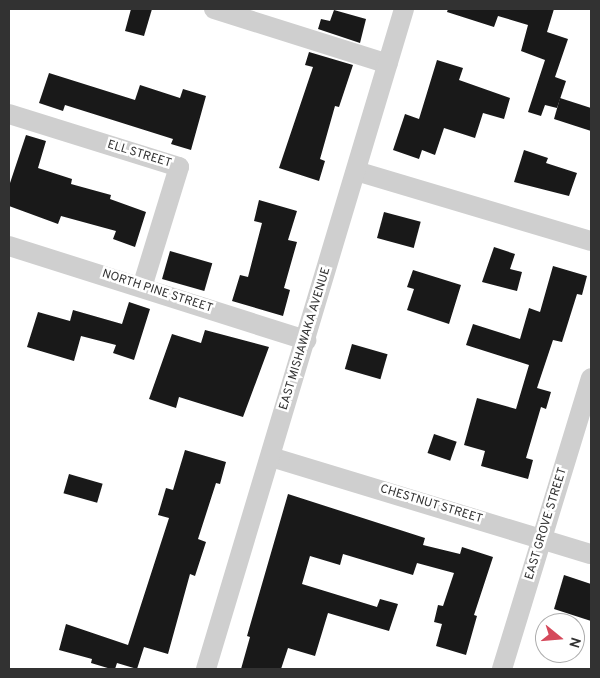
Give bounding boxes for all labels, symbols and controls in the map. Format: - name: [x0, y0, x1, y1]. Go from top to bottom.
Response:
- street label: ELL STREET: [105, 138, 173, 172]
- street label: EAST MISHAWAKA AVENUE: [277, 265, 335, 413]
- street label: NORTH PINE STREET: [100, 267, 214, 317]
- street label: EAST GROVE STREET: [523, 466, 571, 582]
- street label: CHESTNUT STREET: [378, 483, 484, 527]
- north arrow: [535, 613, 585, 663]
- text: N: [564, 635, 583, 650]

